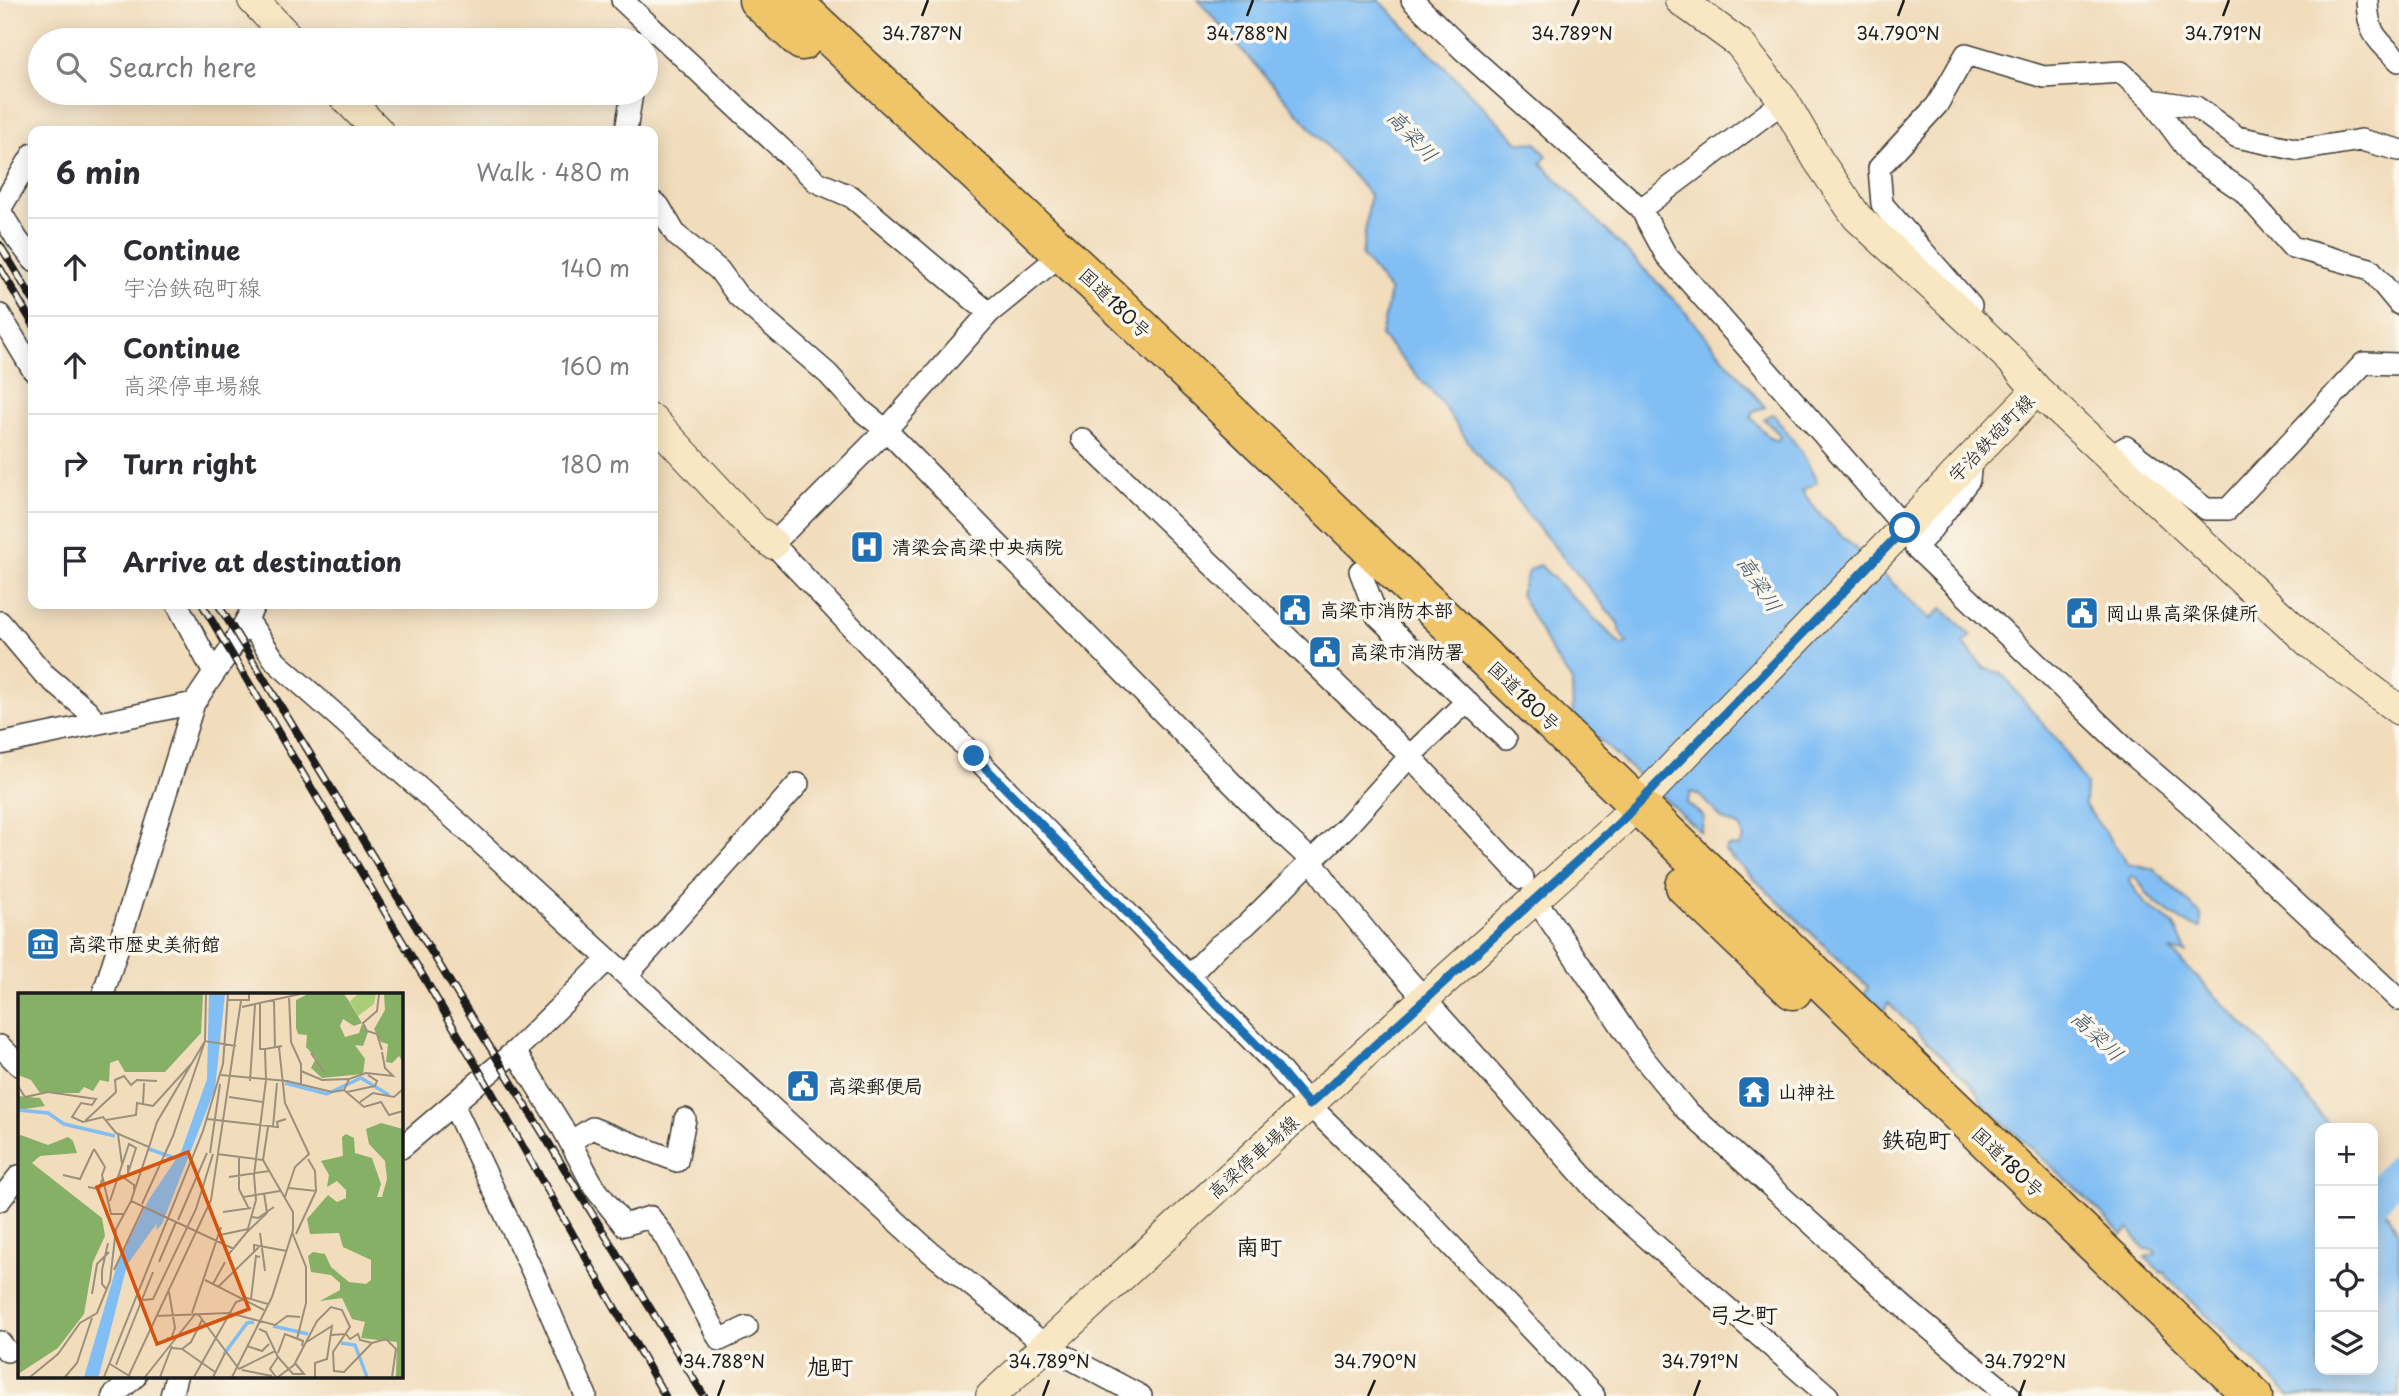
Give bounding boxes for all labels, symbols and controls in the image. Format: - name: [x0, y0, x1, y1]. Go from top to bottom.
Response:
- text: 34.787°N: [882, 19, 962, 46]
- text: 34.788°N: [1206, 19, 1288, 46]
- text: 34.789°N: [1531, 19, 1613, 46]
- text: 34.790°N: [1856, 19, 1940, 46]
- text: 34.791°N: [2184, 19, 2262, 46]
- search box: [28, 28, 658, 105]
- text: Search here: [108, 47, 257, 86]
- icon: search: [52, 48, 90, 86]
- water label: 高梁川: [1380, 101, 1447, 169]
- text: 6 min: [56, 149, 141, 194]
- text: Walk · 480 m: [476, 154, 630, 189]
- text: Continue: [123, 230, 240, 269]
- icon: ahead: [56, 248, 94, 286]
- text: 140 m: [561, 250, 630, 285]
- street label: 国道180号: [1073, 260, 1158, 344]
- text: 宇治鉄砲町線: [123, 269, 261, 304]
- text: Continue: [123, 328, 240, 367]
- icon: ahead: [56, 346, 94, 384]
- text: 160 m: [561, 348, 630, 383]
- text: 高梁停車場線: [123, 367, 261, 402]
- street label: 宇治鉄砲町線: [1941, 387, 2040, 488]
- icon: right: [56, 444, 94, 482]
- text: Turn right: [123, 444, 257, 483]
- text: 180 m: [561, 446, 630, 481]
- route start: [1889, 512, 1920, 543]
- hospital icon: 清梁会高梁中央病院: [848, 528, 886, 566]
- place label: 清梁会高梁中央病院: [892, 532, 1063, 560]
- icon: arrive: [56, 542, 94, 580]
- text: Arrive at destination: [123, 542, 402, 581]
- water label: 高梁川: [1730, 548, 1791, 618]
- public building icon: 高梁市消防本部: [1276, 591, 1314, 629]
- public building icon: 岡山県高梁保健所: [2063, 594, 2101, 632]
- place label: 高梁市消防本部: [1320, 595, 1453, 623]
- place label: 岡山県高梁保健所: [2106, 598, 2258, 626]
- public building icon: 高梁市消防署: [1306, 633, 1344, 671]
- place label: 高梁市消防署: [1350, 637, 1464, 665]
- street label: 国道180号: [1482, 653, 1567, 737]
- route end: [958, 740, 989, 771]
- museum icon: 高梁市歴史美術館: [24, 925, 62, 963]
- place label: 高梁市歴史美術館: [68, 929, 220, 957]
- inset map: [18, 993, 402, 1378]
- water label: 高梁川: [2065, 1001, 2132, 1068]
- public building icon: 高梁郵便局: [784, 1067, 822, 1105]
- place label: 高梁郵便局: [828, 1071, 923, 1099]
- temple icon: 山神社: [1735, 1073, 1773, 1111]
- place label: 山神社: [1778, 1077, 1835, 1105]
- street label: 高梁停車場線: [1201, 1108, 1304, 1205]
- street label: 国道180号: [1966, 1119, 2051, 1203]
- district label: 鉄砲町: [1882, 1121, 1951, 1156]
- map controls: [2315, 1123, 2378, 1375]
- button: +: [2315, 1123, 2378, 1186]
- button: −: [2315, 1186, 2378, 1249]
- district label: 南町: [1236, 1228, 1282, 1263]
- button: locate: [2315, 1249, 2378, 1312]
- district label: 弓之町: [1709, 1296, 1778, 1331]
- button: layers: [2315, 1312, 2378, 1375]
- text: 34.788°N: [683, 1347, 765, 1374]
- text: 34.789°N: [1008, 1347, 1090, 1374]
- text: 34.790°N: [1333, 1347, 1417, 1374]
- text: 34.791°N: [1661, 1347, 1739, 1374]
- text: 34.792°N: [1984, 1347, 2066, 1374]
- district label: 旭町: [807, 1348, 853, 1383]

